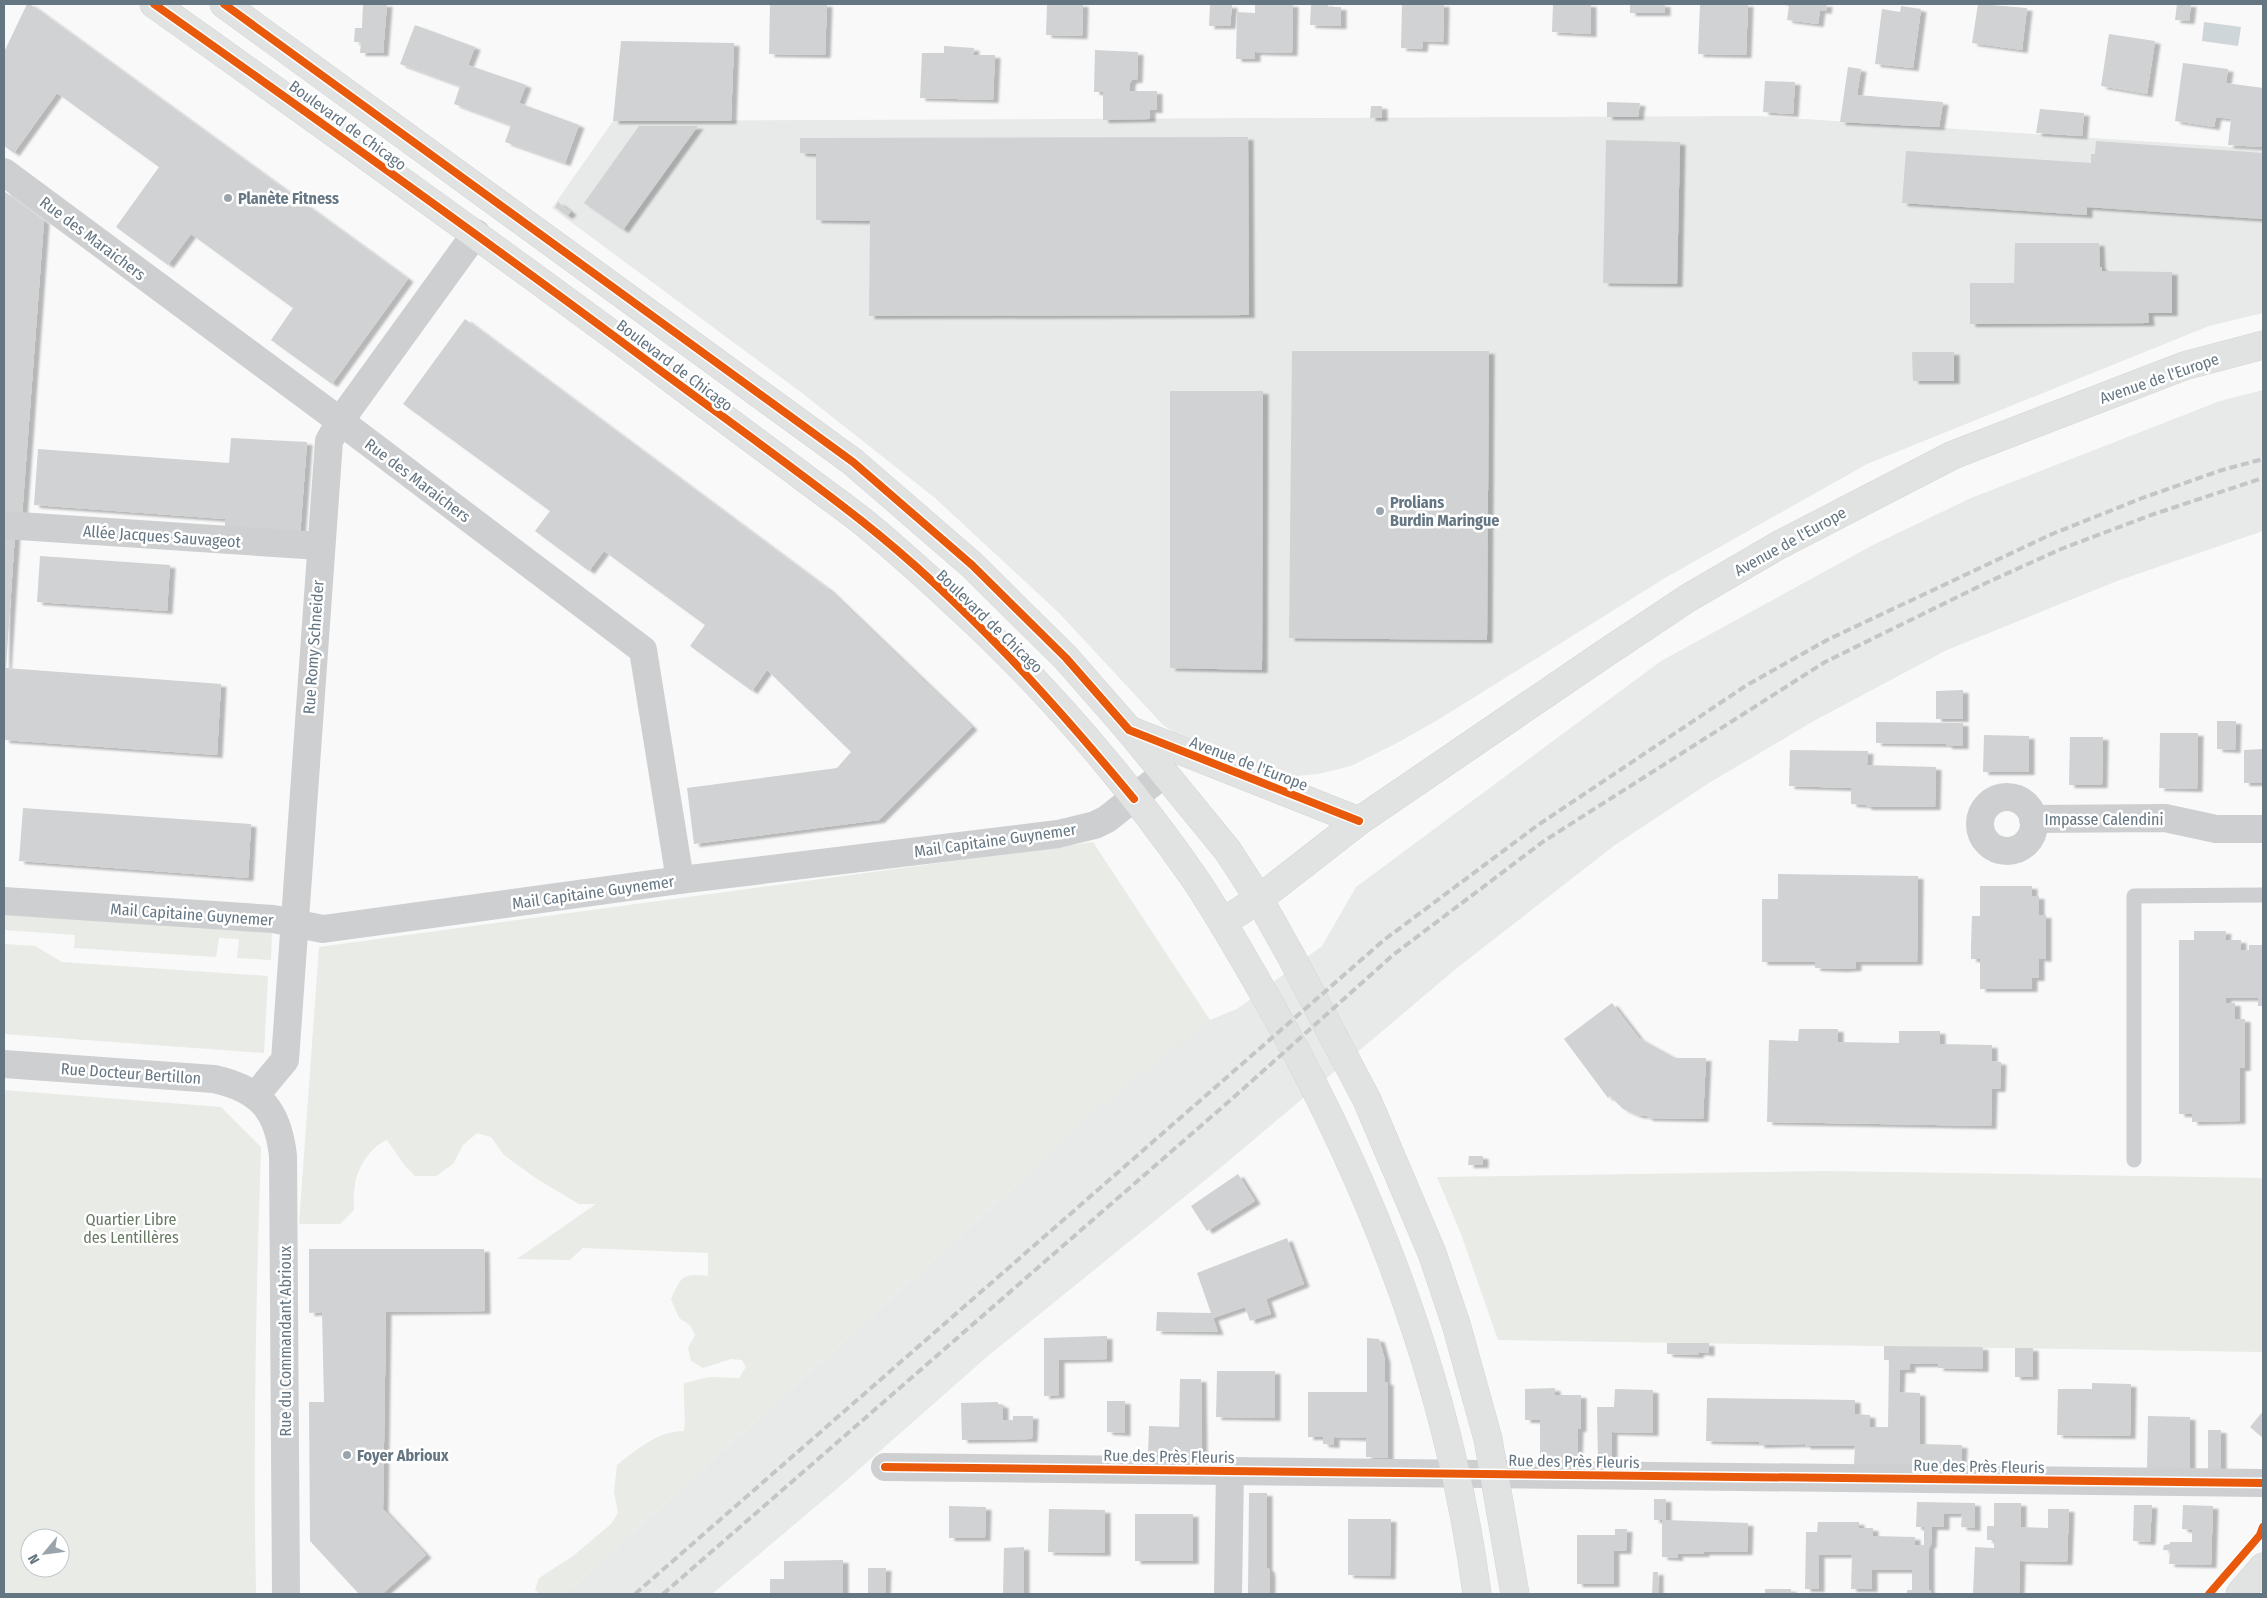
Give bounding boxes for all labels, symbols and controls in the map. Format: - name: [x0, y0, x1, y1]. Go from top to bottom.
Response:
- street label: Boulevard de Chicago: [285, 76, 410, 174]
- place label: Planète Fitness: [238, 189, 339, 208]
- street label: Rue des Maraichers: [36, 192, 149, 284]
- marker: Planète Fitness: [222, 192, 234, 204]
- street label: Boulevard de Chicago: [613, 316, 737, 415]
- street label: Avenue de l'Europe: [2097, 349, 2221, 408]
- street label: Rue des Maraichers: [361, 434, 474, 526]
- place label: Prolians Burdin Maringue: [1390, 493, 1499, 530]
- street label: Avenue de l'Europe: [1731, 503, 1850, 580]
- marker: Prolians Burdin Maringue: [1374, 505, 1386, 517]
- street label: Allée Jacques Sauvageot: [82, 522, 242, 552]
- street label: Boulevard de Chicago: [933, 566, 1047, 677]
- street label: Rue Romy Schneider: [299, 579, 328, 715]
- street label: Avenue de l'Europe: [1187, 732, 1311, 795]
- street label: Impasse Calendini: [2045, 810, 2163, 829]
- street label: Mail Capitaine Guynemer: [913, 820, 1078, 861]
- street label: Mail Capitaine Guynemer: [511, 872, 676, 913]
- street label: Mail Capitaine Guynemer: [110, 899, 275, 930]
- street label: Rue Docteur Bertillon: [60, 1059, 202, 1088]
- park label: Quartier Libre des Lentillères: [83, 1210, 179, 1247]
- street label: Rue du Commandant Abrioux: [276, 1246, 295, 1436]
- place label: Foyer Abrioux: [357, 1446, 449, 1465]
- street label: Rue des Près Fleuris: [1103, 1446, 1235, 1467]
- marker: Foyer Abrioux: [341, 1449, 353, 1461]
- street label: Rue des Près Fleuris: [1508, 1451, 1640, 1472]
- street label: Rue des Près Fleuris: [1913, 1456, 2045, 1477]
- north arrow: [20, 1528, 70, 1578]
- text: N: [25, 1551, 44, 1567]

